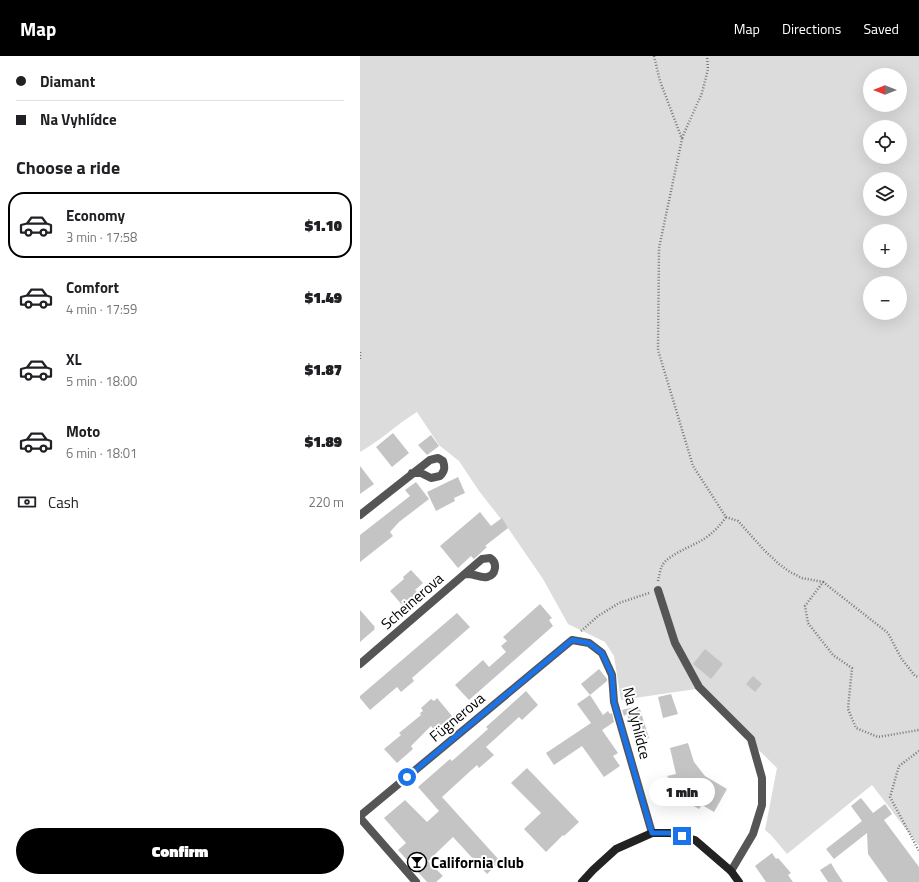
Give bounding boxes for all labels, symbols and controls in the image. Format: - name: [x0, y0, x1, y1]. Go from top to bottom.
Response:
- text: Map: [20, 14, 56, 43]
- text: Map: [734, 18, 760, 39]
- text: Directions: [782, 18, 841, 39]
- text: Saved: [863, 18, 899, 39]
- north arrow: [863, 68, 907, 112]
- map controls: [863, 68, 907, 320]
- text: Diamant: [40, 70, 95, 93]
- text: Na Vyhlídce: [40, 108, 117, 131]
- button: locate: [863, 120, 907, 164]
- text: Choose a ride: [16, 154, 120, 181]
- button: layers: [863, 172, 907, 216]
- text: Economy: [66, 204, 125, 227]
- icon: car: [18, 207, 54, 243]
- text: $1.10: [305, 214, 342, 237]
- button: +: [863, 224, 907, 268]
- text: 3 min · 17:58: [66, 227, 137, 247]
- text: Comfort: [66, 276, 119, 299]
- button: −: [863, 276, 907, 320]
- icon: car: [18, 279, 54, 315]
- text: $1.49: [305, 286, 342, 309]
- text: 4 min · 17:59: [66, 299, 137, 319]
- text: XL: [66, 348, 82, 371]
- icon: car: [18, 351, 54, 387]
- text: $1.87: [305, 358, 342, 381]
- text: 5 min · 18:00: [66, 371, 137, 391]
- text: Moto: [66, 420, 100, 443]
- icon: car: [18, 423, 54, 459]
- text: $1.89: [305, 430, 342, 453]
- text: 6 min · 18:01: [66, 443, 137, 463]
- icon: cash: [16, 491, 38, 513]
- text: Cash: [48, 491, 79, 514]
- text: 220 m: [308, 492, 344, 512]
- street label: Scheinerova: [376, 567, 449, 635]
- street label: Na Vyhlídce: [617, 685, 657, 761]
- street label: Fügnerova: [424, 687, 490, 747]
- route start: [398, 768, 416, 786]
- callout: 1 min: [649, 778, 715, 806]
- text: 1 min: [666, 782, 698, 802]
- route end: [673, 827, 691, 845]
- button: Confirm: [16, 828, 344, 874]
- bar icon: California club: [406, 851, 428, 873]
- place label: California club: [431, 851, 524, 874]

